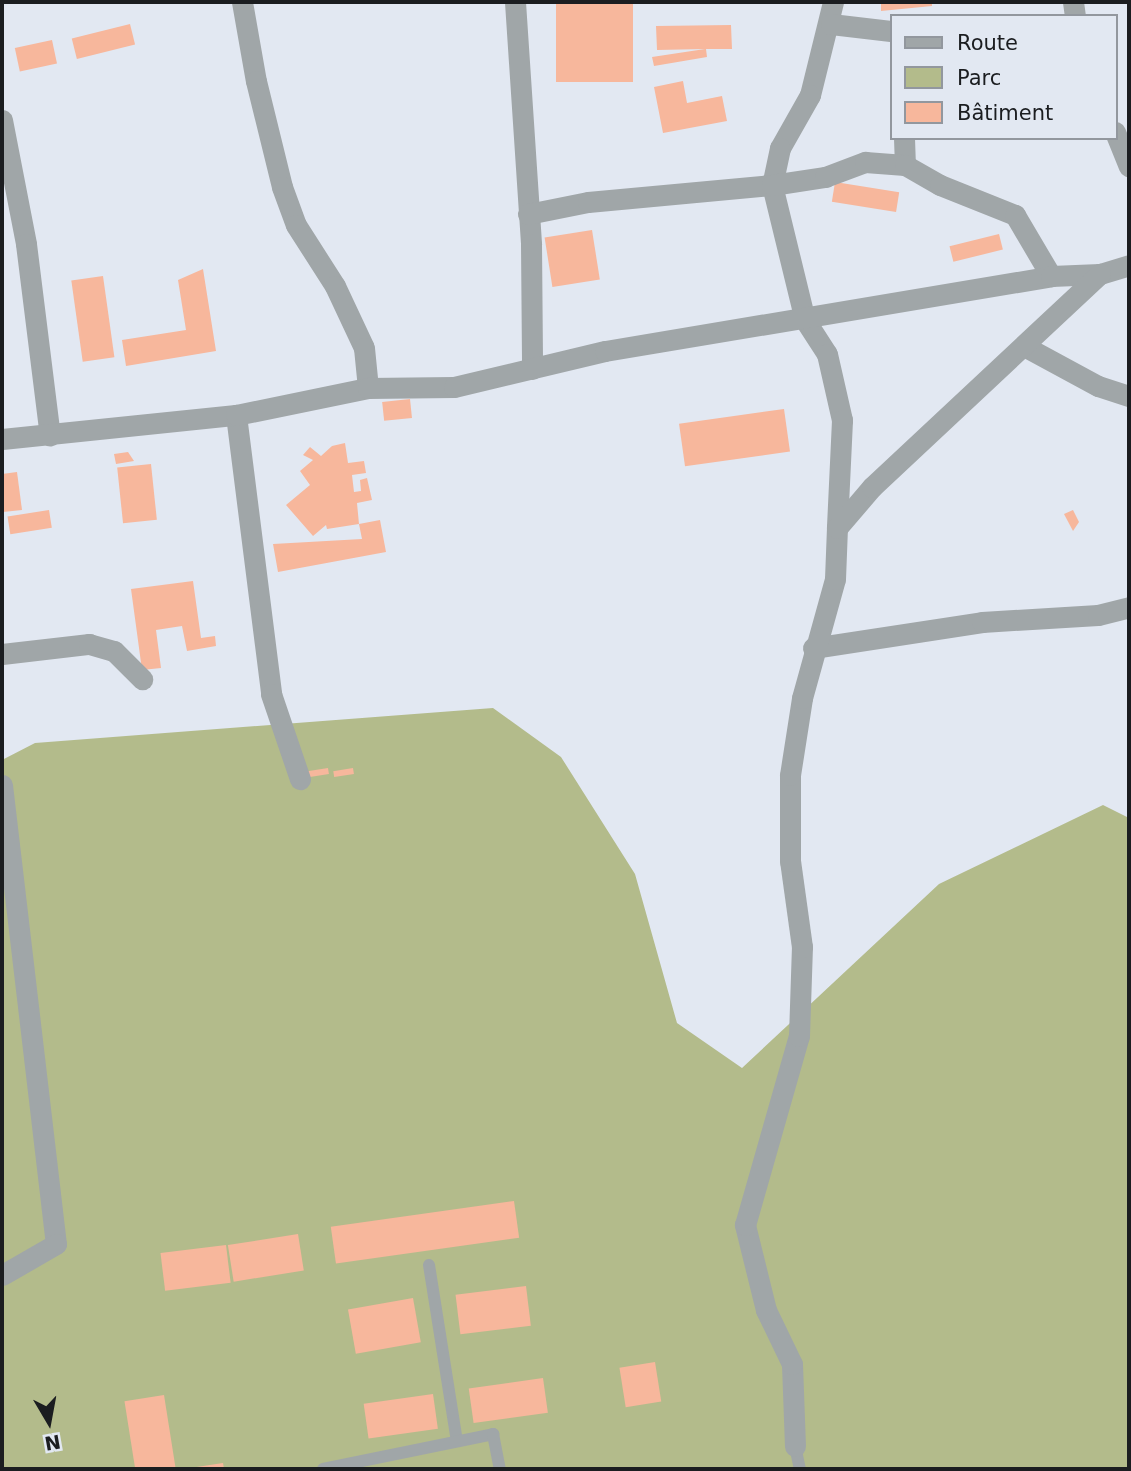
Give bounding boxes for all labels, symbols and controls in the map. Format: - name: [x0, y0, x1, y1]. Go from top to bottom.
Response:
- legend: [890, 14, 1117, 140]
- text: Route: [957, 31, 1018, 55]
- text: Parc: [957, 66, 1001, 90]
- text: Bâtiment: [957, 101, 1053, 125]
- north arrow: [14, 1387, 84, 1457]
- text: N: [43, 1430, 62, 1455]

